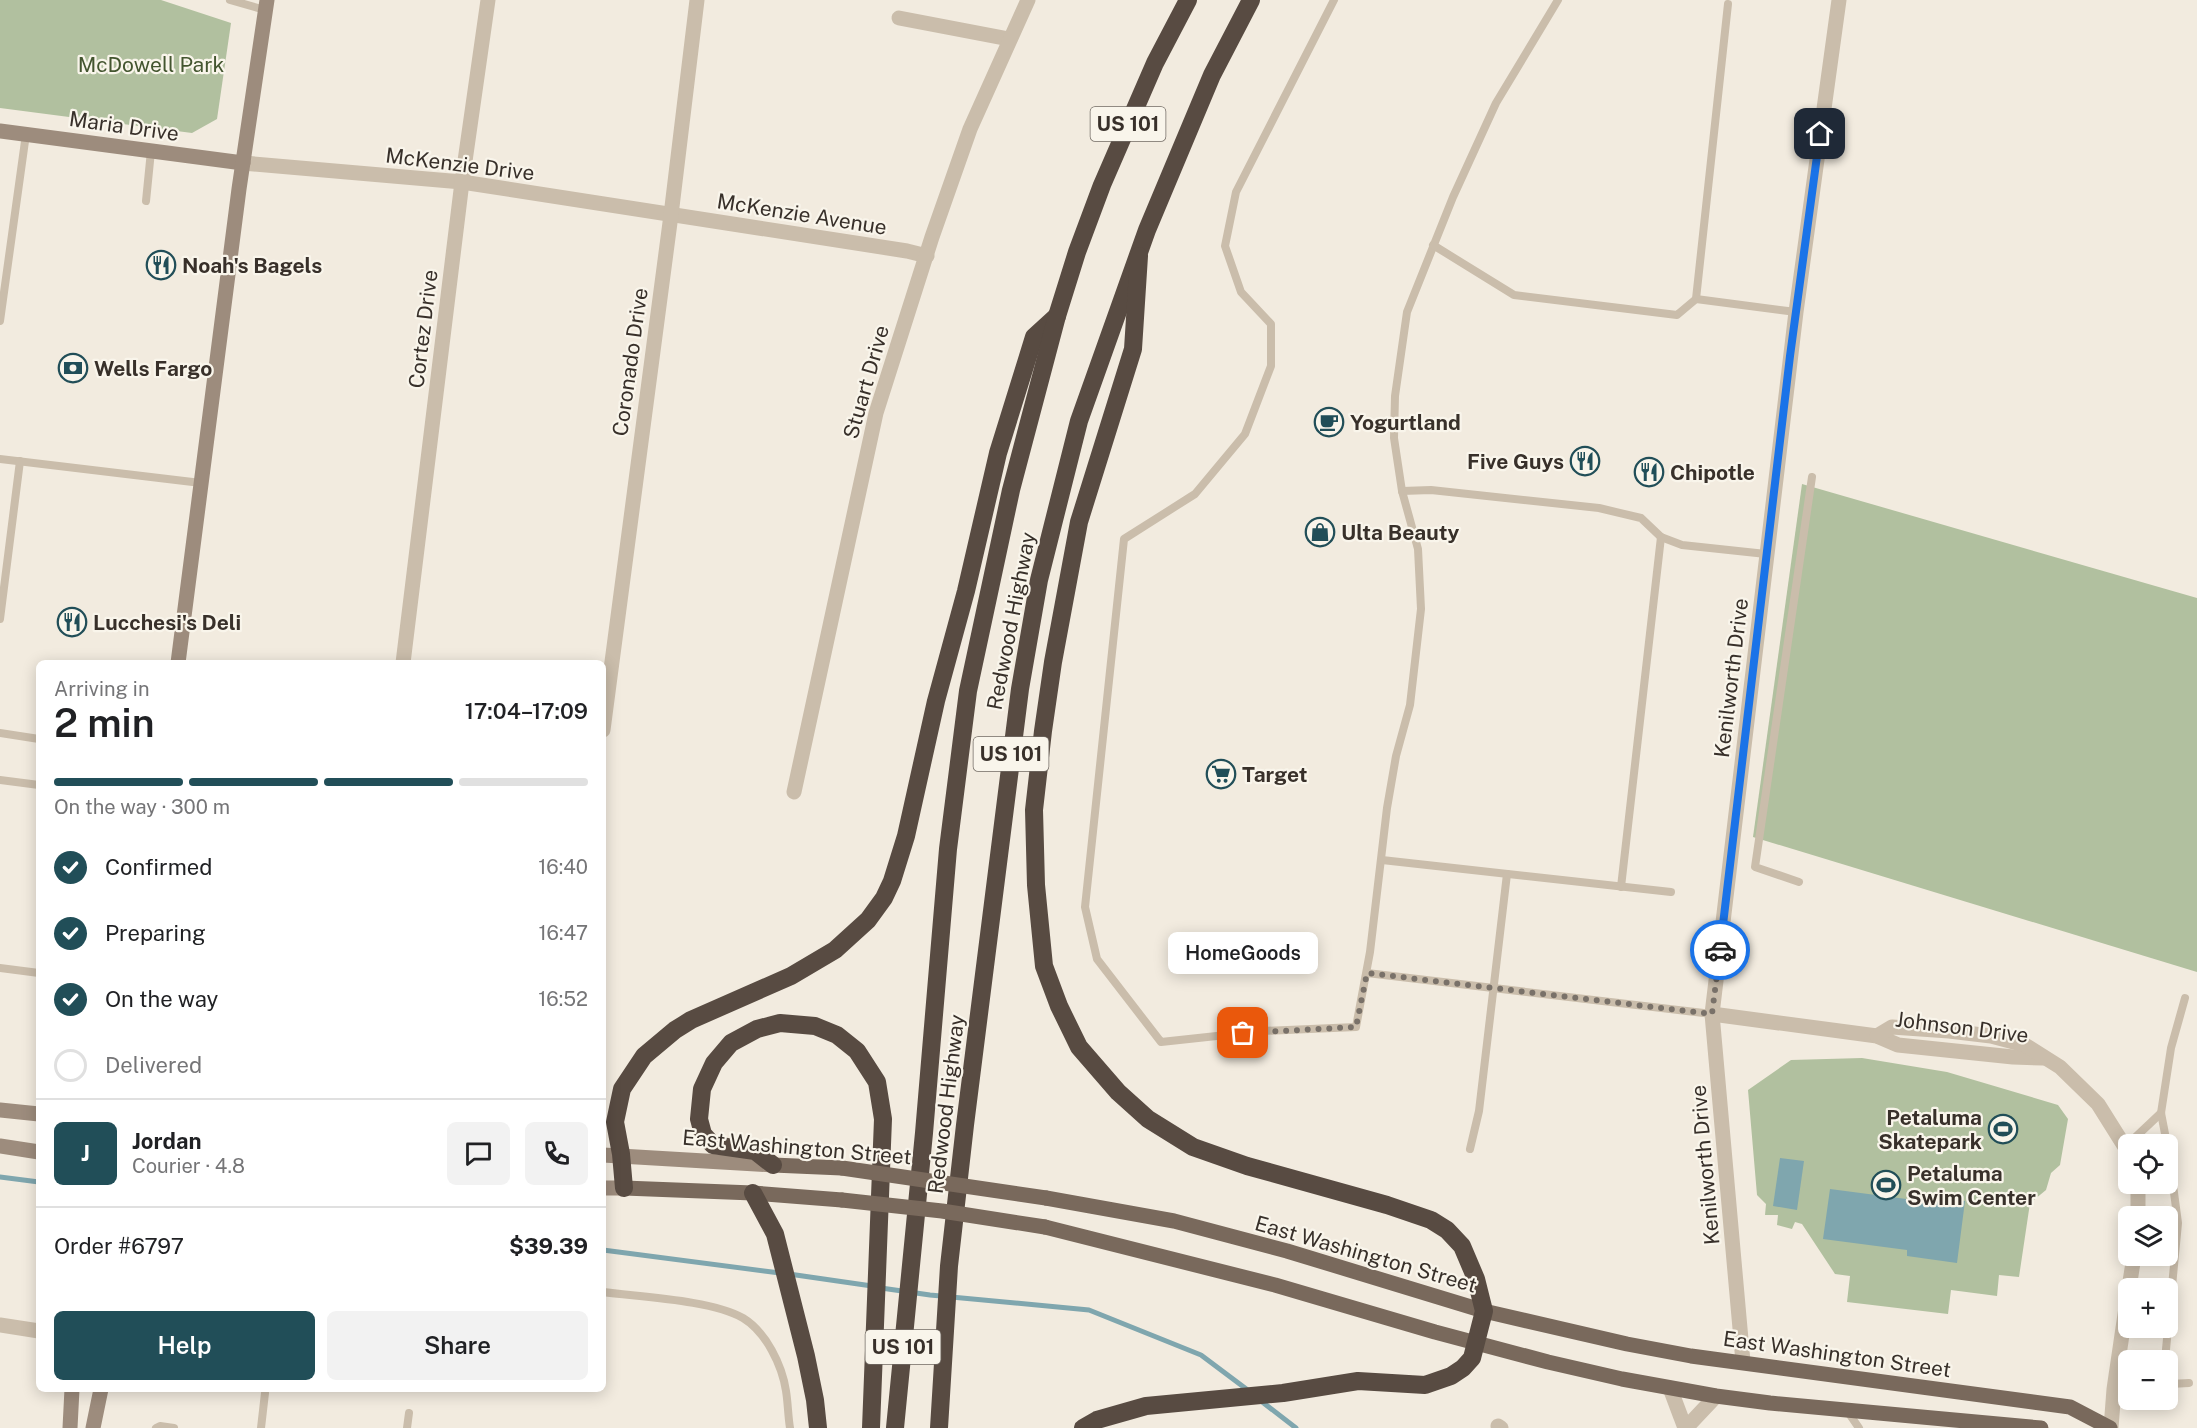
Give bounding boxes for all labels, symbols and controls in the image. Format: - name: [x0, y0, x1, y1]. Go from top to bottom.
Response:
- park label: McDowell Park: [78, 52, 224, 77]
- street label: Maria Drive: [68, 106, 180, 146]
- road number: US 101: [1090, 107, 1166, 141]
- pin: [1794, 108, 1845, 159]
- icon: home: [1803, 117, 1836, 150]
- street label: McKenzie Drive: [384, 142, 536, 186]
- street label: McKenzie Avenue: [715, 188, 889, 240]
- restaurant icon: Noah's Bagels: [145, 249, 177, 281]
- place label: Noah's Bagels: [182, 253, 322, 278]
- street label: Cortez Drive: [403, 268, 443, 390]
- street label: Coronado Drive: [607, 286, 653, 438]
- street label: Stuart Drive: [838, 322, 894, 442]
- bank icon: Wells Fargo: [57, 352, 89, 384]
- place label: Wells Fargo: [94, 356, 212, 381]
- cafe icon: Yogurtland: [1313, 406, 1345, 438]
- place label: Yogurtland: [1350, 410, 1461, 435]
- restaurant icon: Five Guys: [1569, 445, 1601, 477]
- place label: Five Guys: [1467, 449, 1564, 474]
- restaurant icon: Chipotle: [1633, 456, 1665, 488]
- place label: Chipotle: [1670, 460, 1755, 485]
- shop icon: Ulta Beauty: [1304, 516, 1336, 548]
- place label: Ulta Beauty: [1341, 520, 1459, 545]
- street label: Redwood Highway: [982, 530, 1040, 712]
- street label: Kenilworth Drive: [1709, 597, 1753, 759]
- restaurant icon: Lucchesi's Deli: [56, 606, 88, 638]
- place label: Lucchesi's Deli: [93, 610, 241, 635]
- text: Arriving in: [54, 677, 149, 701]
- text: 17:04–17:09: [465, 698, 588, 724]
- text: 2 min: [54, 700, 155, 746]
- road number: US 101: [974, 737, 1048, 771]
- supermarket icon: Target: [1205, 758, 1237, 790]
- place label: Target: [1242, 762, 1307, 787]
- text: On the way · 300 m: [54, 795, 230, 819]
- icon: check: [54, 851, 87, 884]
- text: Confirmed: [105, 854, 212, 880]
- text: 16:40: [538, 855, 588, 879]
- icon: check: [54, 917, 87, 950]
- text: Preparing: [105, 920, 206, 946]
- courier: [1690, 920, 1750, 980]
- text: 16:47: [538, 921, 588, 945]
- callout: HomeGoods: [1168, 931, 1318, 973]
- icon: car: [1704, 934, 1737, 967]
- text: HomeGoods: [1185, 941, 1301, 965]
- icon: check: [54, 983, 87, 1016]
- text: On the way: [105, 986, 218, 1012]
- text: 16:52: [538, 987, 588, 1011]
- street label: Johnson Drive: [1894, 1006, 2030, 1048]
- pin: [1217, 1007, 1268, 1058]
- street label: Redwood Highway: [923, 1013, 969, 1195]
- icon: bag: [1226, 1016, 1259, 1049]
- text: Delivered: [105, 1052, 202, 1078]
- street label: Kenilworth Drive: [1686, 1084, 1724, 1246]
- place label: Petaluma Skatepark: [1878, 1105, 1982, 1154]
- sports icon: Petaluma Skatepark: [1987, 1113, 2019, 1145]
- button: chat: [447, 1122, 510, 1185]
- button: phone: [525, 1122, 588, 1185]
- street label: East Washington Street: [681, 1125, 913, 1169]
- text: Jordan: [132, 1128, 201, 1154]
- map controls: [2118, 1134, 2178, 1410]
- button: locate: [2118, 1134, 2178, 1194]
- text: J: [81, 1140, 90, 1166]
- text: Courier · 4.8: [132, 1154, 245, 1178]
- place label: Petaluma Swim Center: [1907, 1161, 2036, 1210]
- sports icon: Petaluma Swim Center: [1870, 1169, 1902, 1201]
- button: layers: [2118, 1206, 2178, 1266]
- street label: East Washington Street: [1252, 1210, 1480, 1298]
- text: Order #6797: [54, 1233, 184, 1259]
- text: $39.39: [509, 1233, 588, 1259]
- button: +: [2118, 1278, 2178, 1338]
- button: Help: [54, 1311, 315, 1380]
- button: Share: [327, 1311, 588, 1380]
- street label: East Washington Street: [1721, 1326, 1953, 1382]
- road number: US 101: [866, 1330, 940, 1364]
- button: −: [2118, 1350, 2178, 1410]

